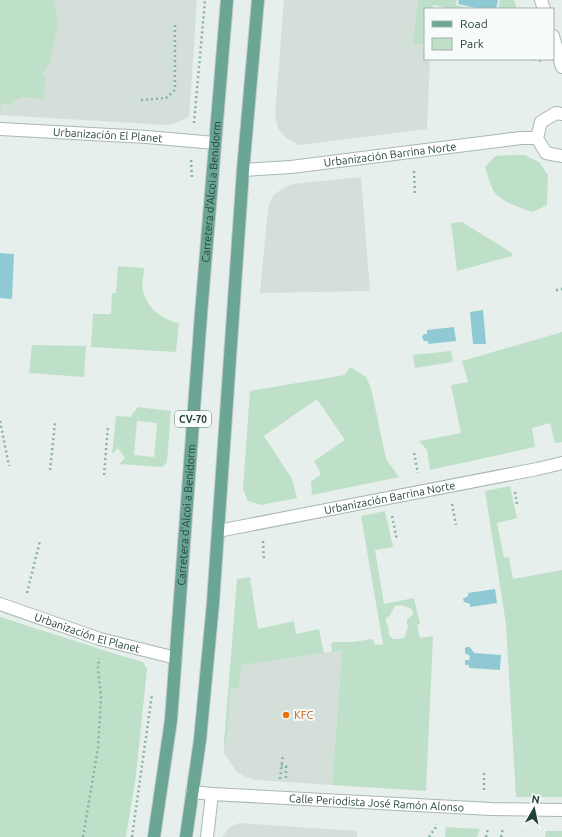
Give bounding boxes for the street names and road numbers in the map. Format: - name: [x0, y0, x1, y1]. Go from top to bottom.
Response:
- street label: Carretera d'Alcoi a Benidorm: [199, 121, 223, 263]
- street label: Urbanización El Planet: [53, 126, 164, 144]
- street label: Urbanización Barrina Norte: [323, 140, 457, 169]
- road number: CV-70: [175, 411, 211, 427]
- street label: Carretera d'Alcoi a Benidorm: [175, 444, 197, 586]
- street label: Urbanización Barrina Norte: [323, 479, 456, 516]
- street label: Urbanización El Planet: [33, 611, 142, 655]
- street label: Calle Periodista José Ramón Alonso: [289, 792, 465, 814]

